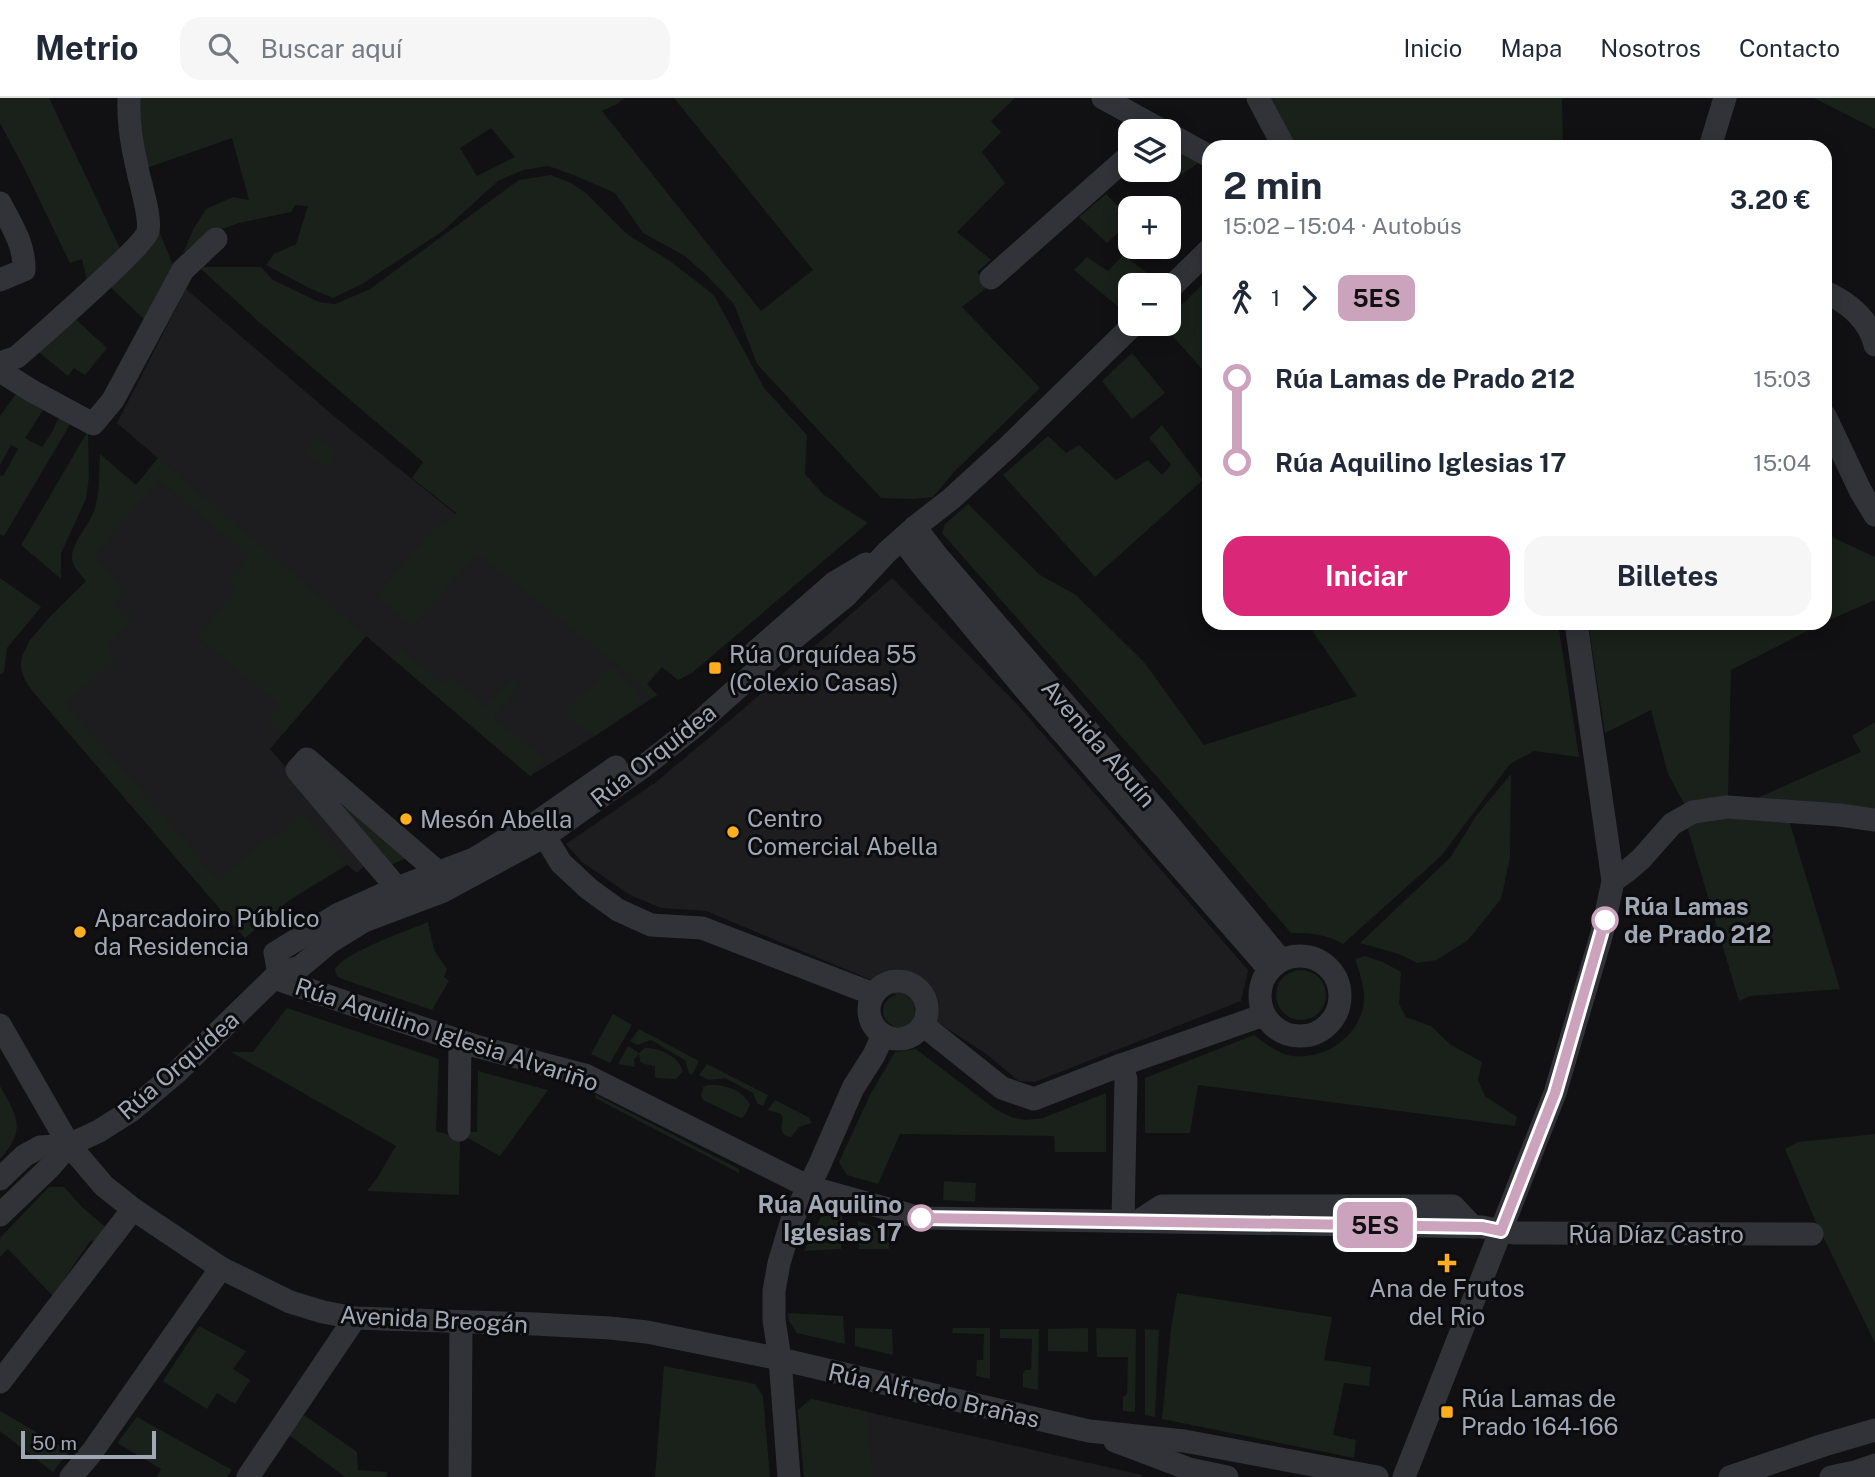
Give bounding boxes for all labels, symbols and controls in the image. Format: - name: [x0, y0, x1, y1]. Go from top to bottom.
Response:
- search box: [180, 17, 670, 80]
- text: Metrio: [35, 29, 138, 67]
- icon: search: [204, 29, 242, 67]
- text: Buscar aquí: [260, 33, 402, 64]
- text: Inicio: [1403, 34, 1462, 62]
- text: Mapa: [1500, 34, 1562, 62]
- text: Nosotros: [1600, 34, 1701, 62]
- text: Contacto: [1739, 34, 1840, 62]
- map controls: [1118, 119, 1181, 336]
- button: layers: [1118, 119, 1181, 182]
- text: 2 min: [1223, 163, 1323, 208]
- text: 3.20 €: [1730, 184, 1811, 215]
- button: +: [1118, 196, 1181, 259]
- text: 15:02 – 15:04 · Autobús: [1223, 212, 1462, 239]
- button: −: [1118, 273, 1181, 336]
- icon: walk: [1223, 279, 1261, 317]
- icon: forward: [1290, 279, 1328, 317]
- text: 1: [1271, 284, 1280, 311]
- text: 5ES: [1352, 284, 1401, 312]
- text: Rúa Lamas de Prado 212: [1275, 363, 1575, 394]
- text: 15:03: [1753, 365, 1811, 392]
- text: Rúa Aquilino Iglesias 17: [1275, 447, 1566, 478]
- text: 15:04: [1753, 449, 1811, 476]
- button: Iniciar: [1223, 536, 1510, 616]
- button: Billetes: [1524, 536, 1811, 616]
- place label: Rúa Orquídea 55 (Colexio Casas): [729, 640, 917, 696]
- marker: Rúa Orquídea 55 (Colexio Casas): [707, 660, 723, 676]
- street label: Avenida Abuín: [1036, 674, 1162, 812]
- street label: Rúa Orquídea: [585, 698, 721, 812]
- place label: Centro Comercial Abella: [747, 804, 938, 860]
- place label: Mesón Abella: [420, 805, 572, 833]
- marker: Mesón Abella: [398, 811, 414, 827]
- marker: Centro Comercial Abella: [725, 824, 741, 840]
- place label: Rúa Lamas de Prado 212: [1624, 892, 1771, 948]
- place label: Aparcadoiro Público da Residencia: [94, 904, 319, 960]
- marker: Rúa Lamas de Prado 212: [1592, 907, 1618, 933]
- marker: Aparcadoiro Público da Residencia: [72, 924, 88, 940]
- street label: Rúa Aquilino Iglesia Alvariño: [292, 972, 602, 1096]
- street label: Rúa Orquídea: [112, 1005, 244, 1125]
- place label: Rúa Aquilino Iglesias 17: [757, 1190, 902, 1246]
- line badge: 5ES: [1335, 1202, 1415, 1248]
- marker: Rúa Aquilino Iglesias 17: [908, 1205, 934, 1231]
- text: 5ES: [1351, 1211, 1399, 1239]
- street label: Rúa Díaz Castro: [1568, 1220, 1744, 1248]
- marker: Ana de Frutos del Rio: [1439, 1255, 1455, 1271]
- place label: Ana de Frutos del Rio: [1369, 1274, 1525, 1330]
- street label: Avenida Breogán: [339, 1300, 529, 1338]
- street label: Rúa Alfredo Brañas: [826, 1357, 1042, 1433]
- place label: Rúa Lamas de Prado 164-166: [1461, 1384, 1619, 1440]
- marker: Rúa Lamas de Prado 164-166: [1439, 1404, 1455, 1420]
- scale bar: [21, 1428, 156, 1460]
- text: 50 m: [32, 1432, 77, 1454]

